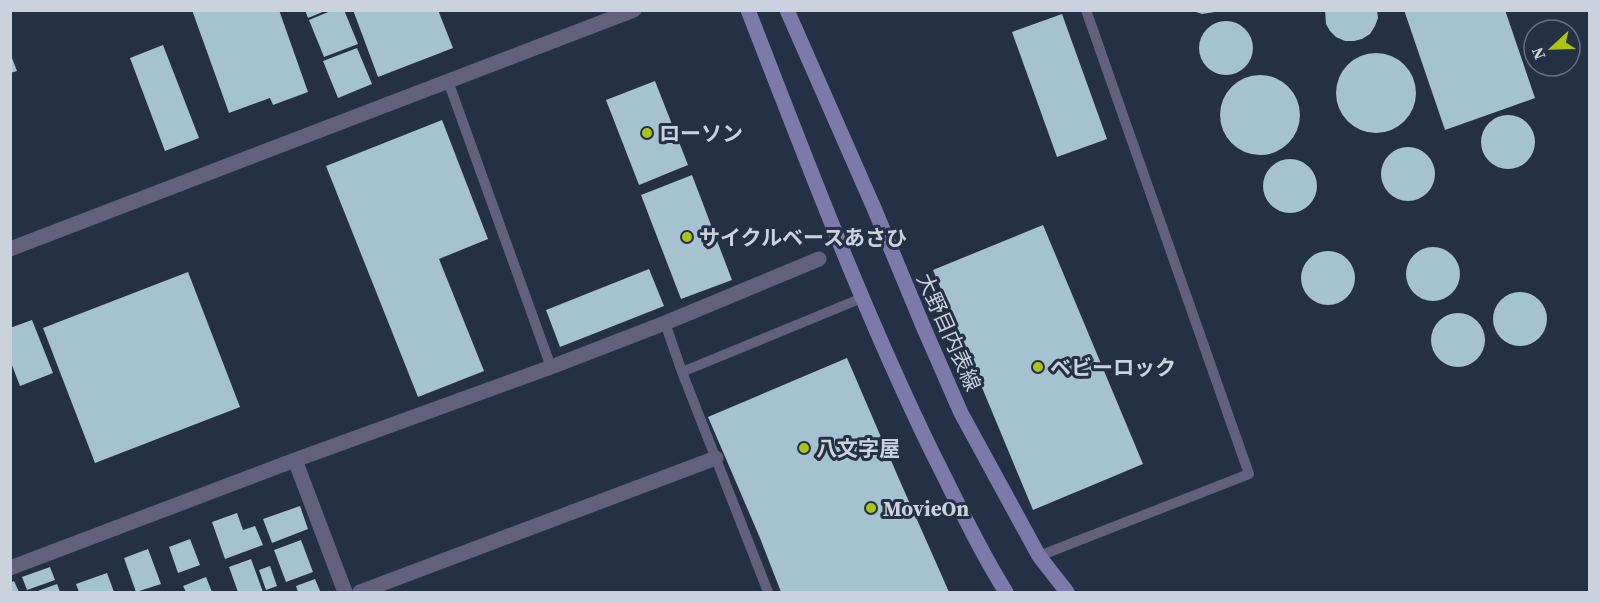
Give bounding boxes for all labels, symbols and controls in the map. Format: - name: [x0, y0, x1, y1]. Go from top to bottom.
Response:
- north arrow: [1522, 18, 1582, 78]
- text: N: [1526, 44, 1550, 63]
- place label: ローソン: [659, 119, 743, 148]
- marker: ローソン: [640, 126, 654, 140]
- place label: サイクルベースあさひ: [699, 223, 907, 252]
- marker: サイクルベースあさひ: [680, 230, 694, 244]
- street label: 大野目内表線: [910, 269, 988, 395]
- place label: ベビーロック: [1050, 353, 1176, 382]
- marker: ベビーロック: [1031, 360, 1045, 374]
- place label: 八文字屋: [816, 434, 900, 463]
- marker: 八文字屋: [797, 441, 811, 455]
- place label: MovieOn: [883, 494, 969, 523]
- marker: MovieOn: [864, 501, 878, 515]

